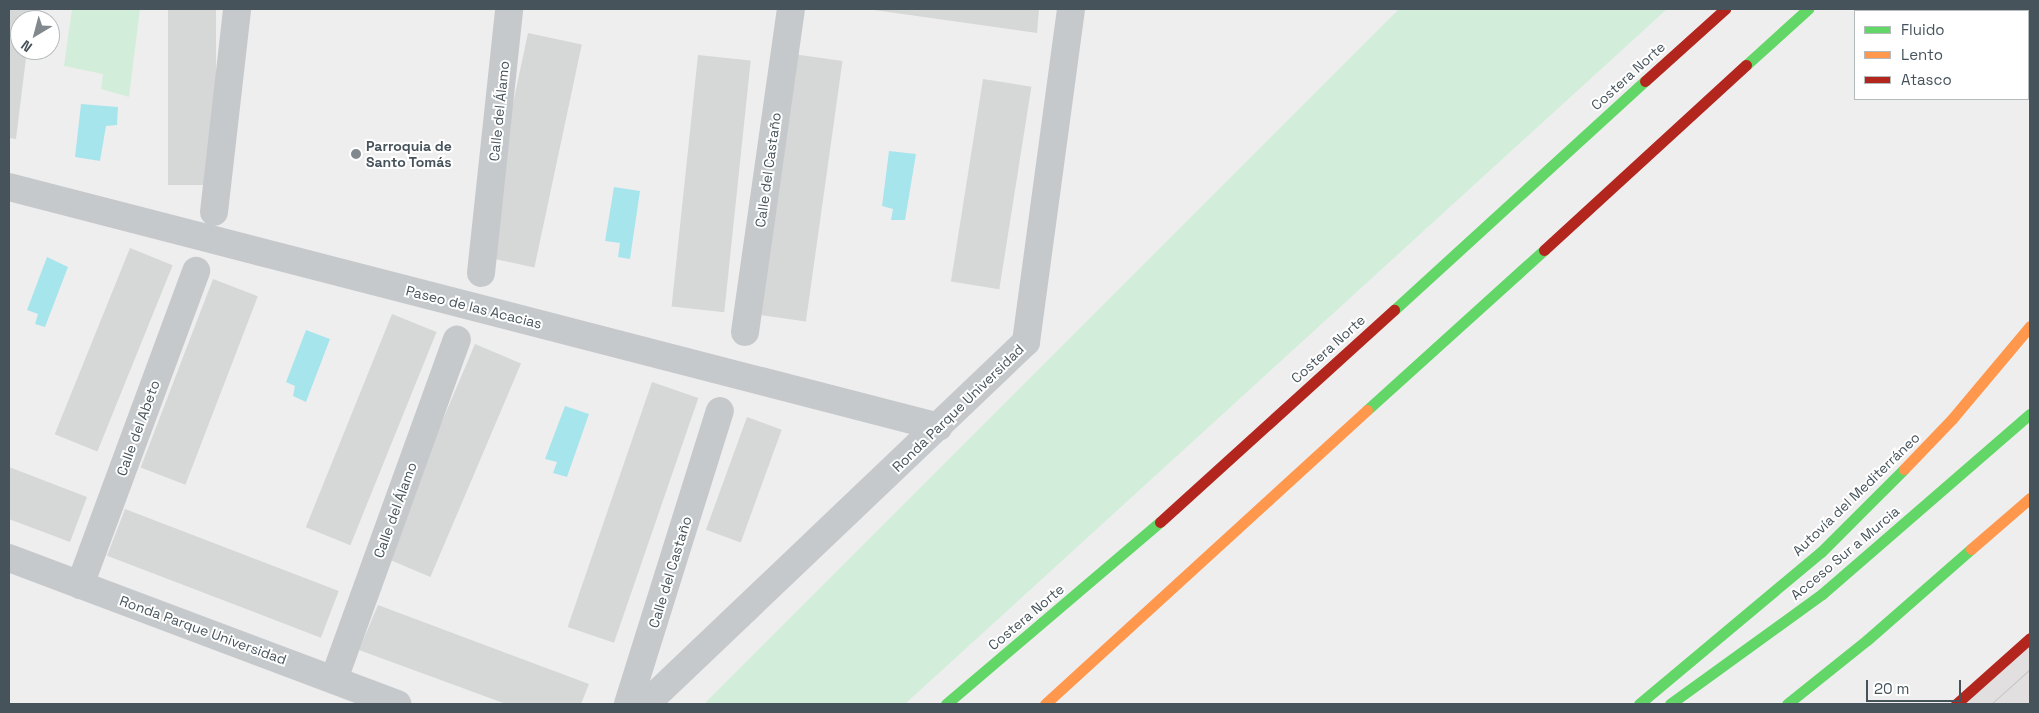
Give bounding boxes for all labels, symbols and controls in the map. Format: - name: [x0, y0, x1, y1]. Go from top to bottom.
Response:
- north arrow: [10, 10, 60, 60]
- legend: [1854, 10, 2029, 100]
- text: Fluido: [1901, 20, 1945, 39]
- text: N: [17, 36, 36, 56]
- street label: Costera Norte: [1588, 38, 1668, 114]
- text: Lento: [1901, 45, 1943, 64]
- street label: Calle del Álamo: [485, 60, 513, 162]
- text: Atasco: [1901, 70, 1952, 89]
- street label: Calle del Castaño: [752, 111, 784, 229]
- place label: Parroquia de Santo Tomás: [366, 138, 452, 170]
- marker: Parroquia de Santo Tomás: [350, 148, 362, 160]
- street label: Paseo de las Acacias: [404, 282, 544, 332]
- street label: Costera Norte: [1288, 311, 1368, 387]
- street label: Ronda Parque Universidad: [889, 341, 1027, 475]
- street label: Calle del Abeto: [113, 378, 163, 478]
- street label: Autovía del Mediterráneo: [1789, 429, 1923, 559]
- street label: Calle del Álamo: [370, 460, 420, 560]
- street label: Acceso Sur a Murcia: [1787, 503, 1903, 603]
- street label: Calle del Castaño: [645, 514, 695, 630]
- street label: Costera Norte: [985, 580, 1067, 654]
- street label: Ronda Parque Universidad: [117, 592, 289, 668]
- scale bar: [1869, 670, 1964, 702]
- text: 20 m: [1874, 679, 1909, 698]

